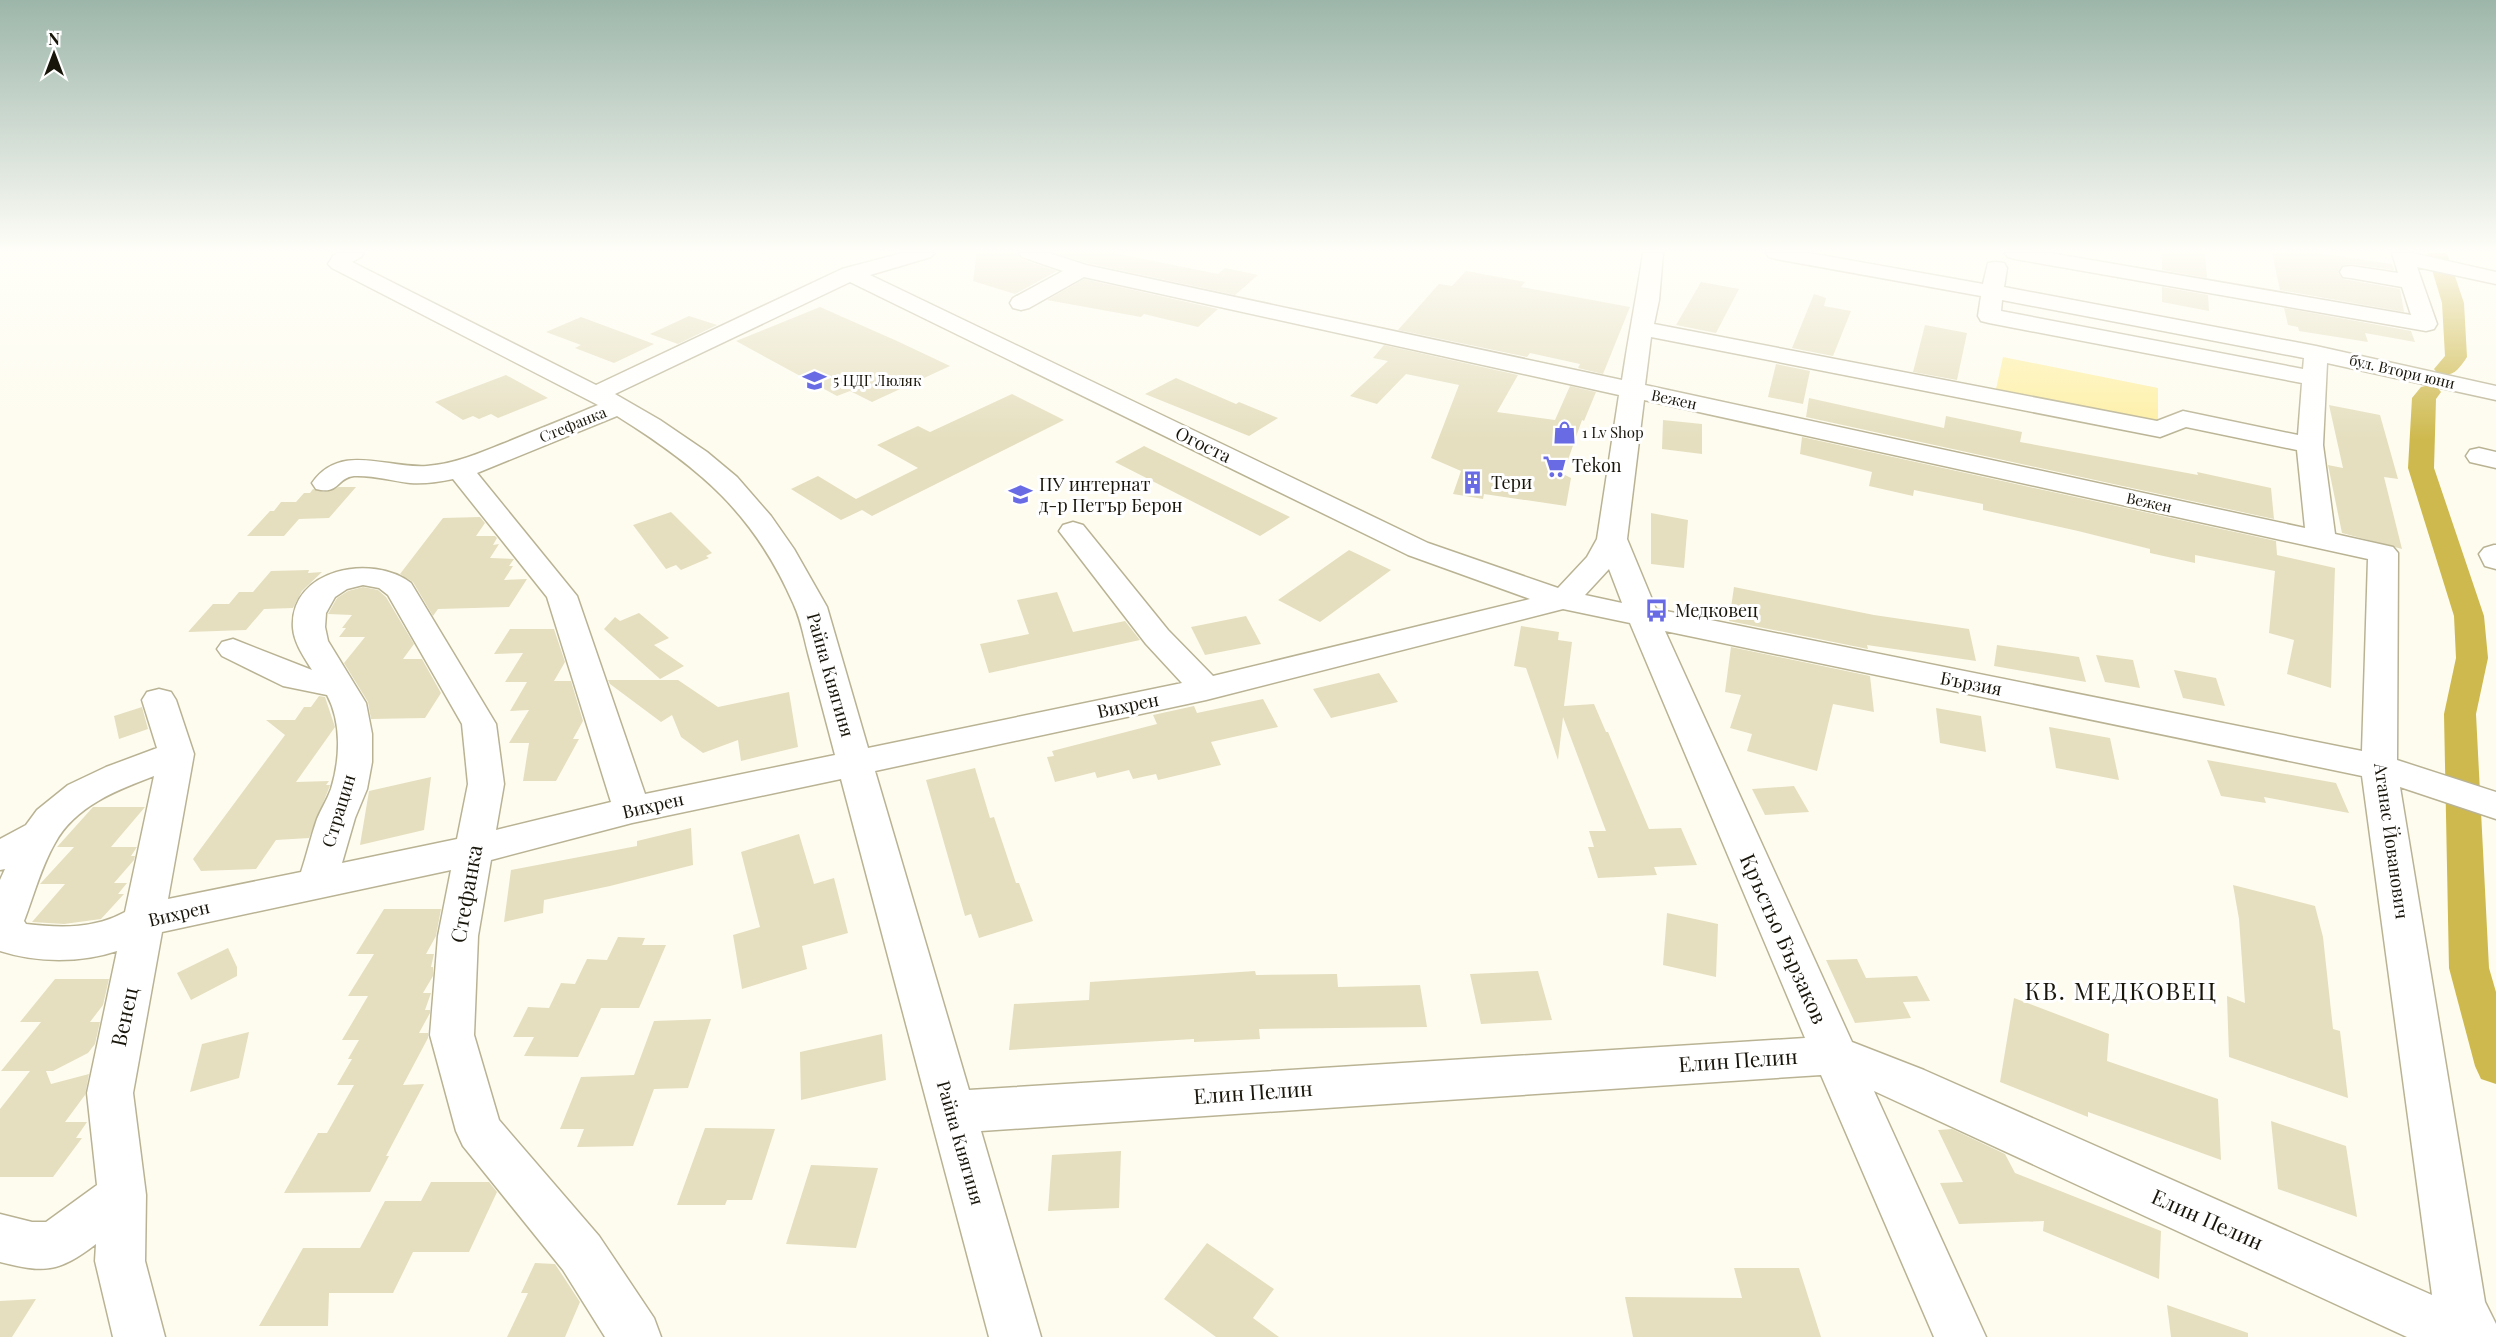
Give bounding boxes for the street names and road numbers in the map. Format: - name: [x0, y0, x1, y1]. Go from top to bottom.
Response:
- street label: бул. Втори юни: [2347, 349, 2457, 393]
- street label: Вежен: [1650, 384, 1699, 414]
- street label: Стефанка: [536, 401, 610, 447]
- street label: Огоста: [1172, 420, 1235, 468]
- street label: Вежен: [2125, 487, 2174, 517]
- street label: Райна Княгиня: [802, 610, 860, 740]
- street label: Бързия: [1938, 665, 2004, 701]
- street label: Вихрен: [1095, 687, 1161, 723]
- street label: Атанас Йованович: [2369, 760, 2415, 920]
- street label: Страцин: [316, 771, 361, 850]
- street label: Вихрен: [620, 786, 686, 824]
- street label: Стефанка: [443, 842, 488, 945]
- street label: Кръстьо Бързаков: [1735, 849, 1835, 1028]
- street label: Вихрен: [146, 894, 212, 932]
- street label: Венец: [103, 984, 143, 1049]
- street label: Елин Пелин: [1677, 1041, 1798, 1077]
- street label: Елин Пелин: [1192, 1073, 1313, 1109]
- street label: Райна Княгиня: [932, 1078, 990, 1208]
- street label: Елин Пелин: [2148, 1181, 2268, 1255]

